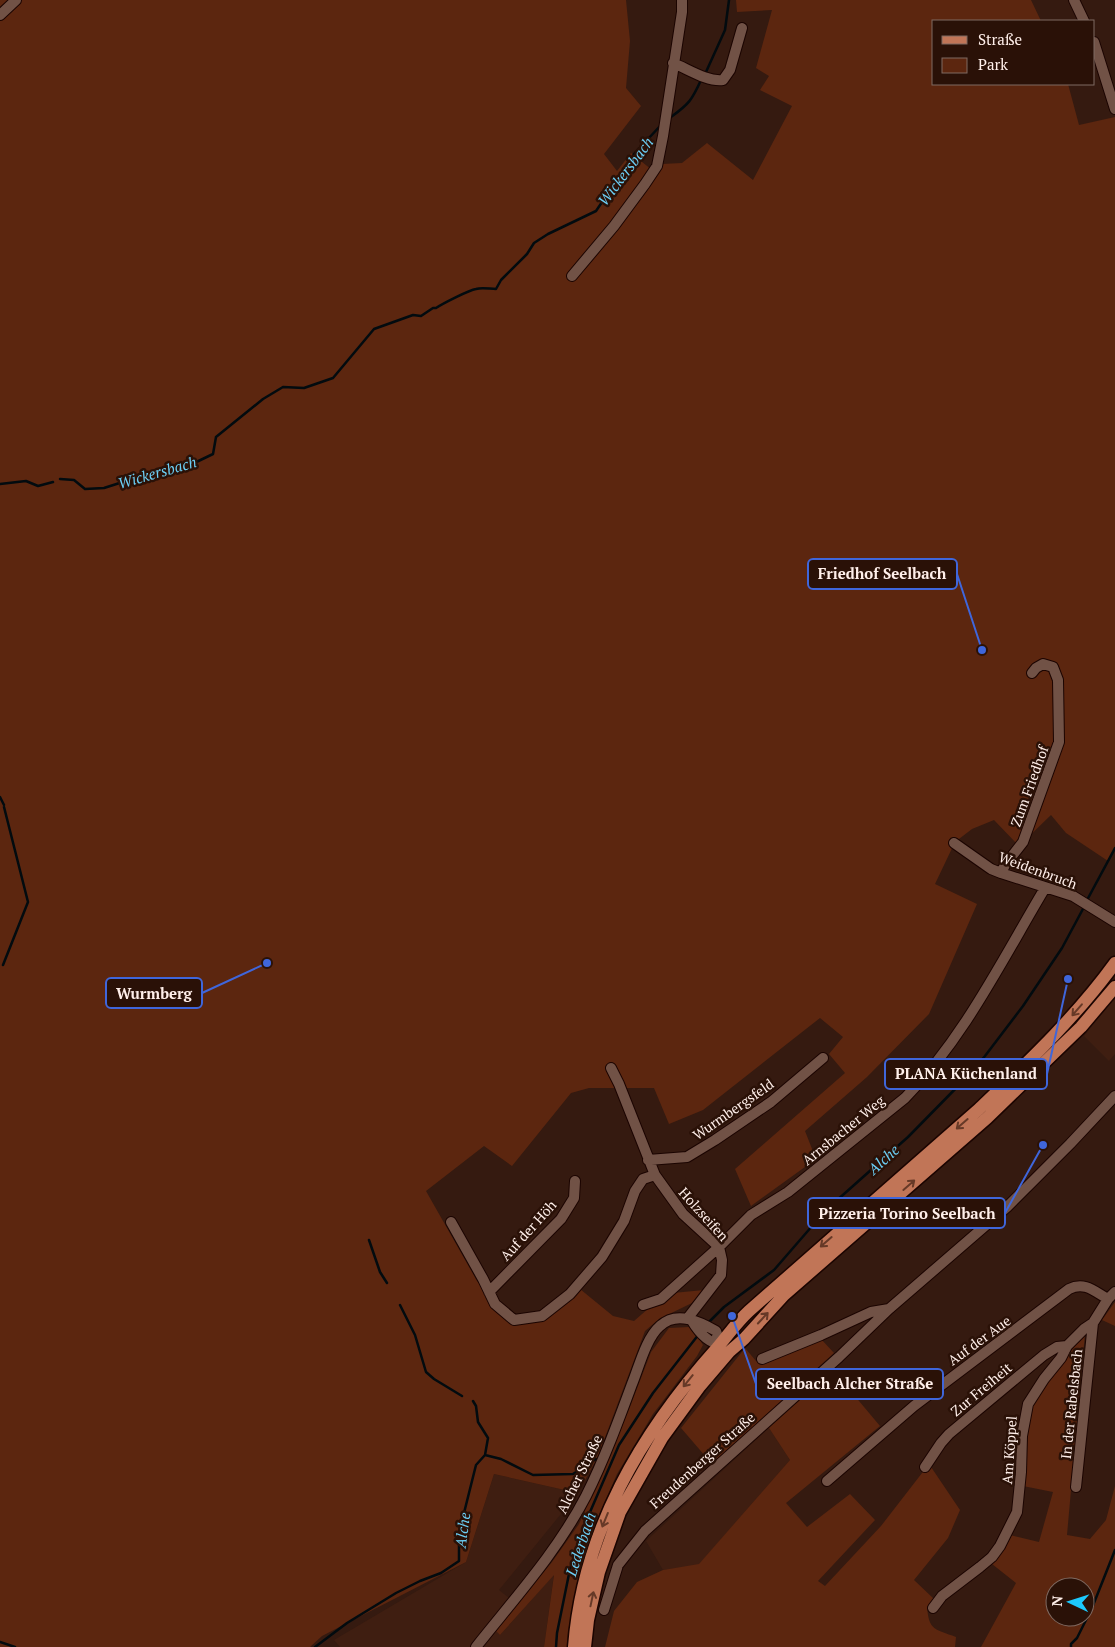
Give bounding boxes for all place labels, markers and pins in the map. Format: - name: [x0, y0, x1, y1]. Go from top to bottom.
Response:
- callout: Friedhof Seelbach: [808, 559, 957, 589]
- callout: Wurmberg: [106, 978, 202, 1008]
- callout: PLANA Küchenland: [885, 1059, 1047, 1089]
- callout: Pizzeria Torino Seelbach: [808, 1198, 1005, 1228]
- callout: Seelbach Alcher Straße: [756, 1369, 943, 1399]

